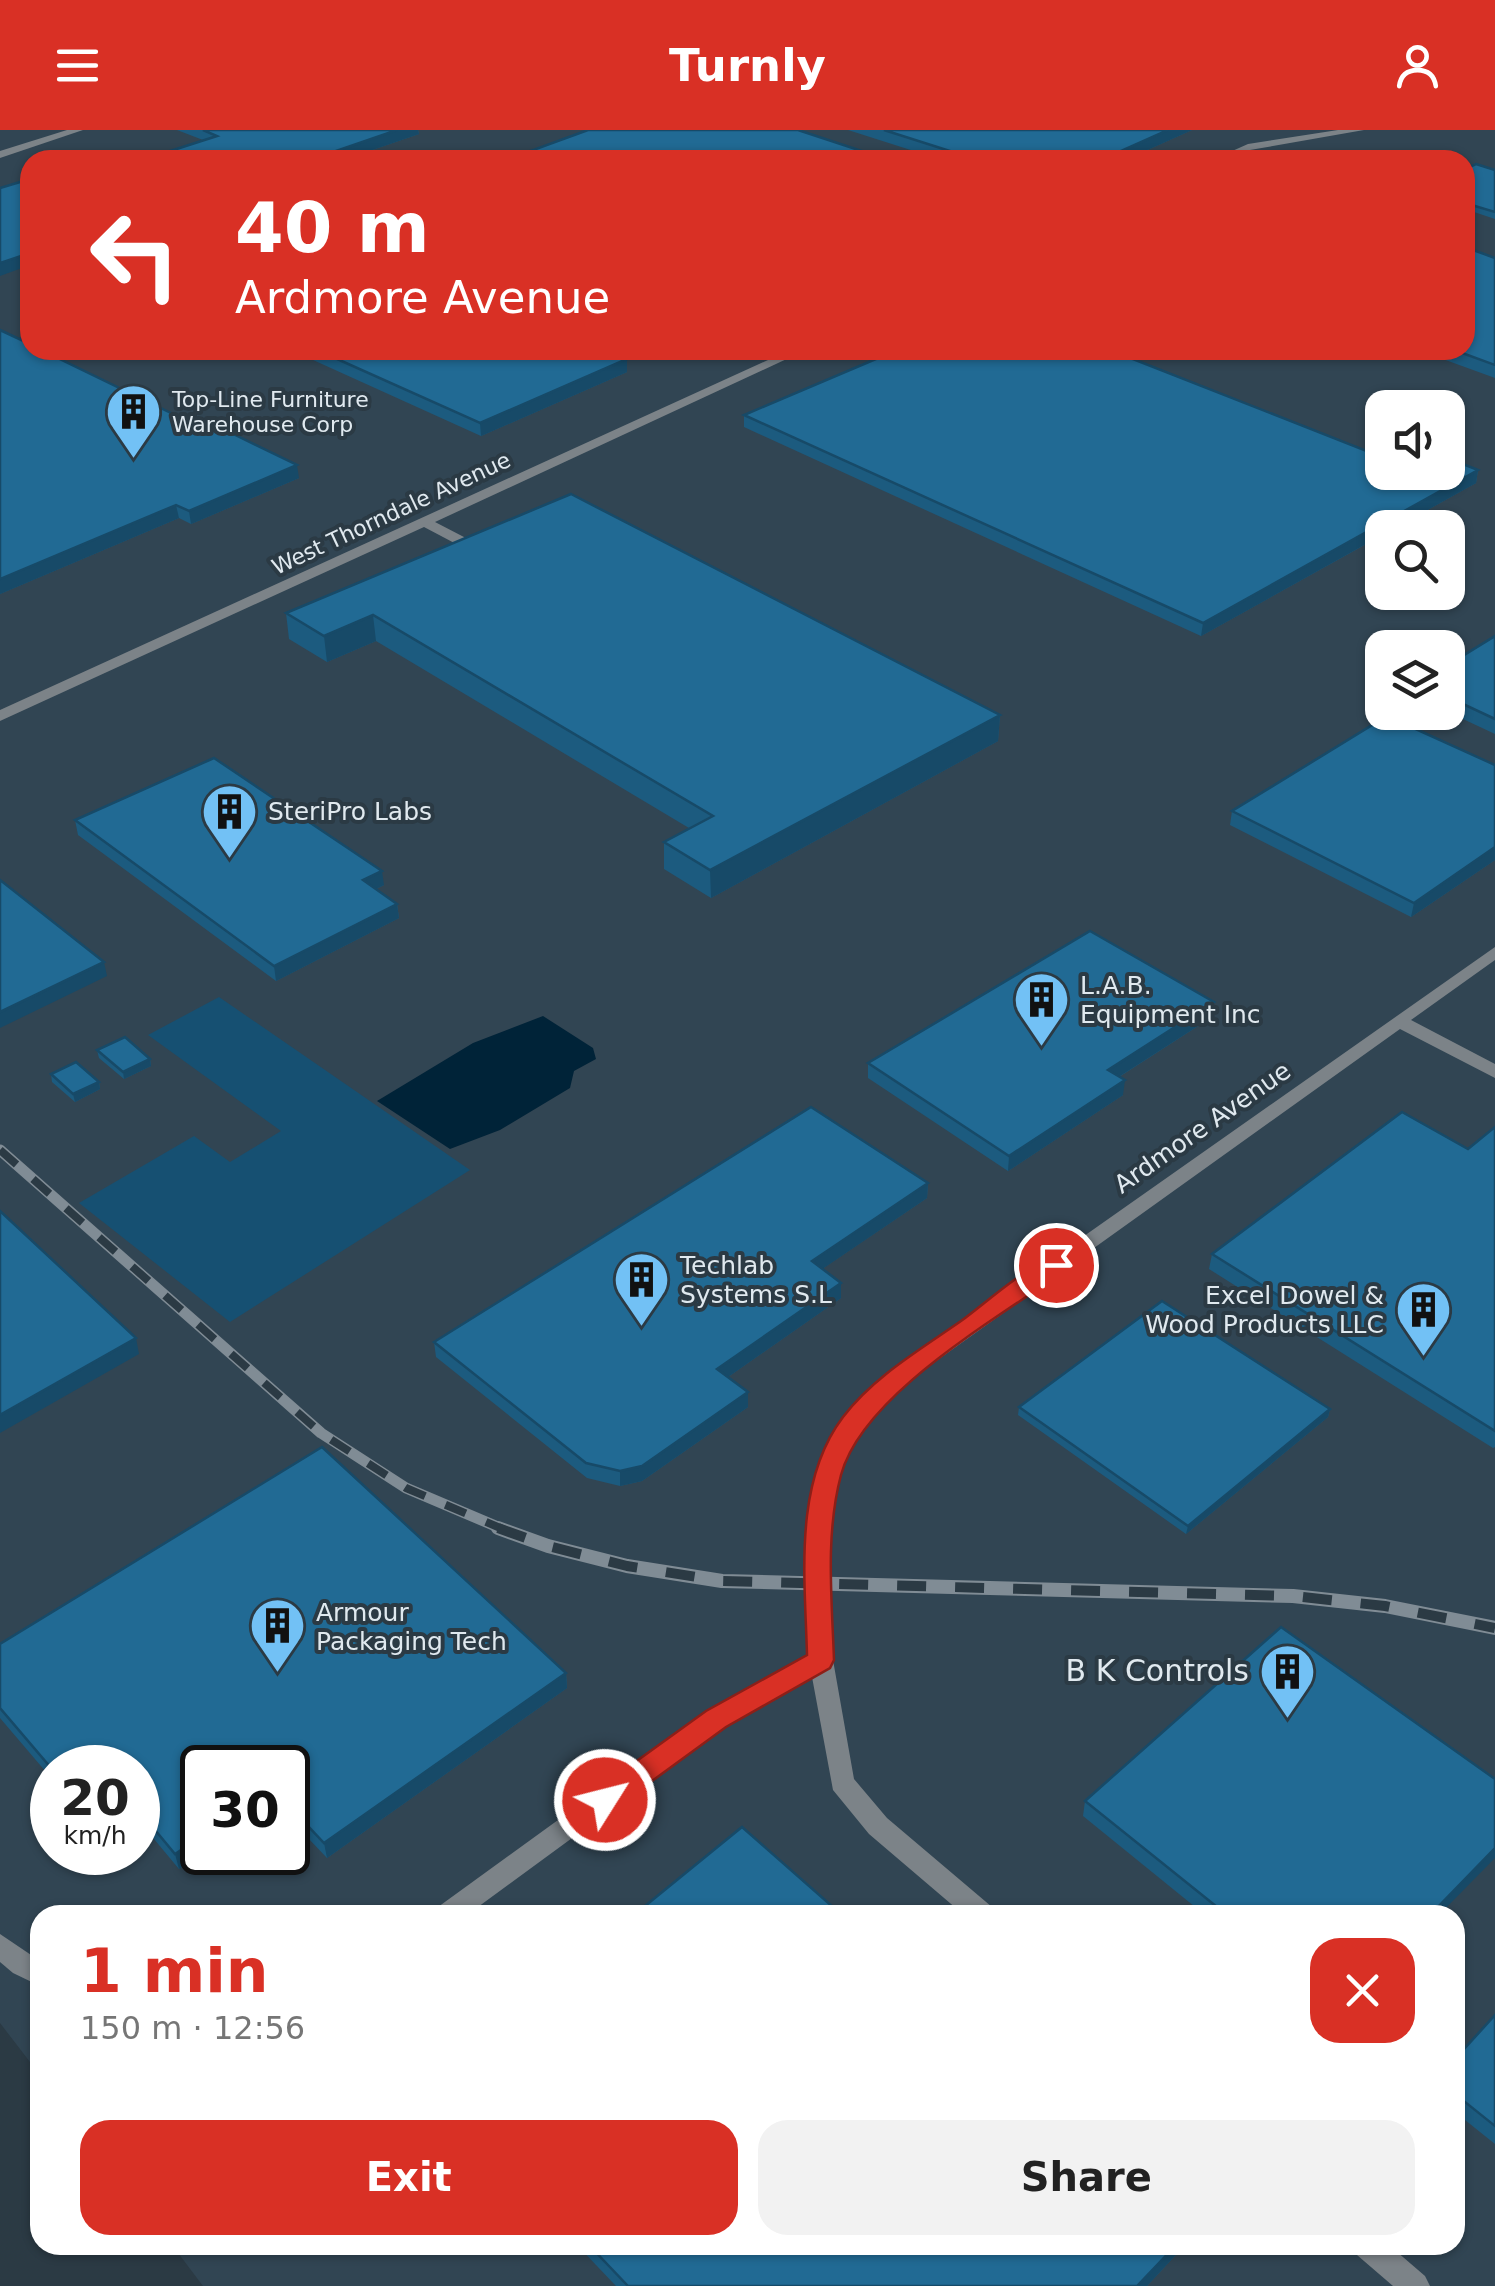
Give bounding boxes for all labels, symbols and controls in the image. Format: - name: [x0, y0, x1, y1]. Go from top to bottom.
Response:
- icon: menu: [50, 38, 105, 93]
- icon: person: [1390, 38, 1445, 93]
- text: Turnly: [669, 39, 826, 92]
- text: 40 m: [235, 187, 430, 269]
- icon: left: [70, 190, 200, 320]
- text: Ardmore Avenue: [235, 271, 610, 324]
- building icon: Top-Line Furniture Warehouse Corp: [103, 382, 163, 461]
- place label: Top-Line Furniture Warehouse Corp: [171, 387, 369, 437]
- map controls: [1365, 390, 1465, 730]
- button: sound: [1365, 390, 1465, 490]
- street label: West Thorndale Avenue: [268, 447, 514, 580]
- button: search: [1365, 510, 1465, 610]
- button: layers: [1365, 630, 1465, 730]
- building icon: SteriPro Labs: [199, 781, 259, 860]
- place label: SteriPro Labs: [268, 797, 432, 826]
- building icon: L.A.B. Equipment Inc: [1011, 969, 1071, 1048]
- place label: L.A.B. Equipment Inc: [1080, 971, 1261, 1029]
- street label: Ardmore Avenue: [1109, 1056, 1296, 1199]
- pin: [1014, 1223, 1099, 1308]
- icon: arrive: [1029, 1238, 1084, 1293]
- building icon: Techlab Systems S.L: [611, 1249, 671, 1328]
- place label: Techlab Systems S.L: [679, 1251, 832, 1309]
- building icon: Excel Dowel & Wood Products LLC: [1393, 1279, 1453, 1358]
- place label: Excel Dowel & Wood Products LLC: [1145, 1281, 1384, 1339]
- building icon: Armour Packaging Tech: [247, 1596, 307, 1675]
- place label: Armour Packaging Tech: [316, 1598, 507, 1656]
- building icon: B K Controls: [1258, 1641, 1318, 1720]
- place label: B K Controls: [1066, 1653, 1249, 1688]
- speed limit sign: 30: [180, 1745, 310, 1875]
- position arrow: [553, 1748, 657, 1852]
- text: 20: [60, 1769, 130, 1827]
- text: km/h: [63, 1821, 127, 1850]
- text: 1 min: [80, 1936, 268, 2006]
- button: close: [1310, 1938, 1415, 2043]
- text: 150 m · 12:56: [80, 2009, 305, 2047]
- button: Exit: [80, 2120, 738, 2235]
- button: Share: [758, 2120, 1415, 2235]

